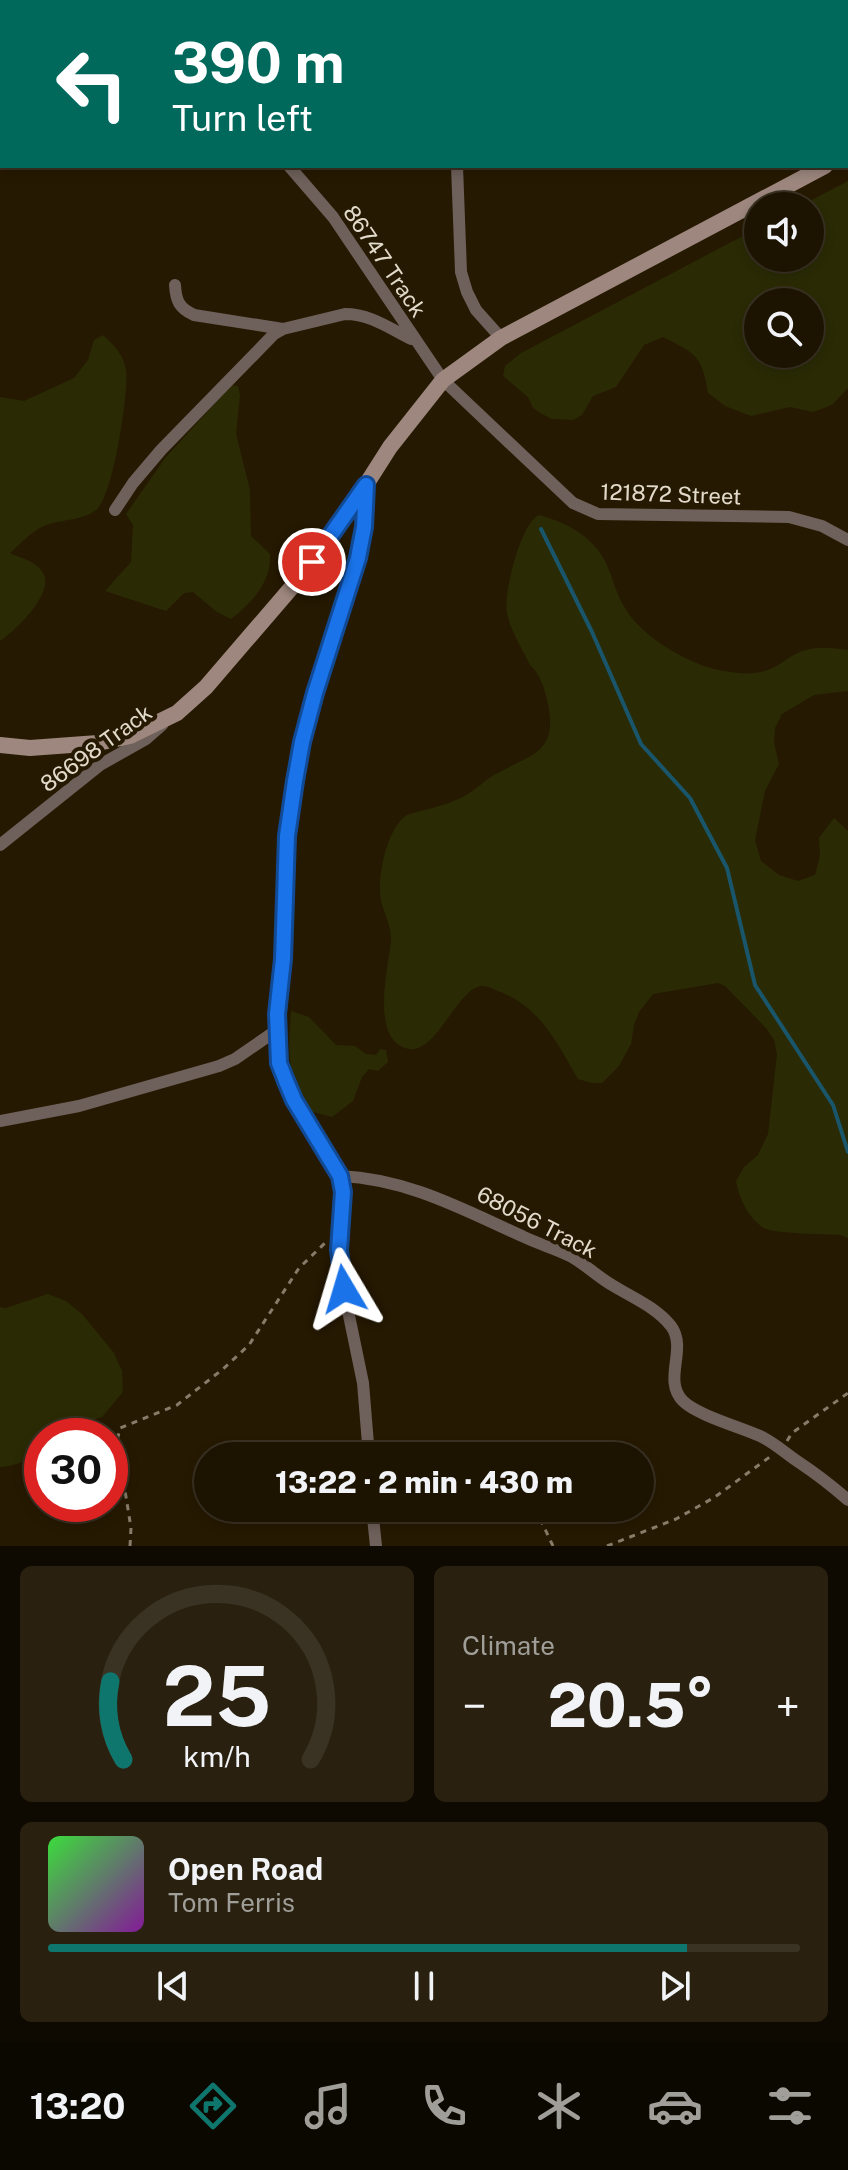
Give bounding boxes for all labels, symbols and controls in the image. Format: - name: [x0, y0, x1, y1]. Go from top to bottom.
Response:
- text: 390 m: [172, 30, 345, 96]
- icon: left: [40, 32, 144, 136]
- text: Turn left: [172, 97, 313, 139]
- map controls: [744, 192, 824, 368]
- button: sound: [744, 192, 824, 272]
- street label: 86747 Track: [338, 200, 432, 322]
- button: search: [744, 288, 824, 368]
- street label: 121872 Street: [600, 479, 742, 509]
- pin: [278, 528, 346, 596]
- icon: arrive: [290, 540, 334, 584]
- street label: 86698 Track: [35, 699, 157, 797]
- street label: 68056 Track: [473, 1181, 601, 1263]
- position arrow: [302, 1247, 386, 1331]
- speed limit sign: 30: [24, 1418, 128, 1522]
- text: 13:22 · 2 min · 430 m: [275, 1464, 573, 1500]
- text: Climate: [462, 1630, 555, 1661]
- text: 25: [163, 1647, 271, 1745]
- text: 20.5°: [548, 1670, 714, 1741]
- text: −: [462, 1680, 486, 1732]
- text: +: [776, 1680, 800, 1732]
- text: km/h: [183, 1740, 251, 1773]
- text: Open Road: [168, 1851, 323, 1887]
- text: Tom Ferris: [168, 1887, 295, 1918]
- icon: previous: [151, 1964, 195, 2008]
- icon: pause: [402, 1964, 446, 2008]
- icon: next: [653, 1964, 697, 2008]
- icon: directions: [185, 2078, 241, 2134]
- icon: music: [300, 2078, 356, 2134]
- icon: phone: [416, 2078, 472, 2134]
- icon: climate: [531, 2078, 587, 2134]
- icon: car: [647, 2078, 703, 2134]
- icon: filters: [762, 2078, 818, 2134]
- text: 13:20: [30, 2085, 126, 2127]

